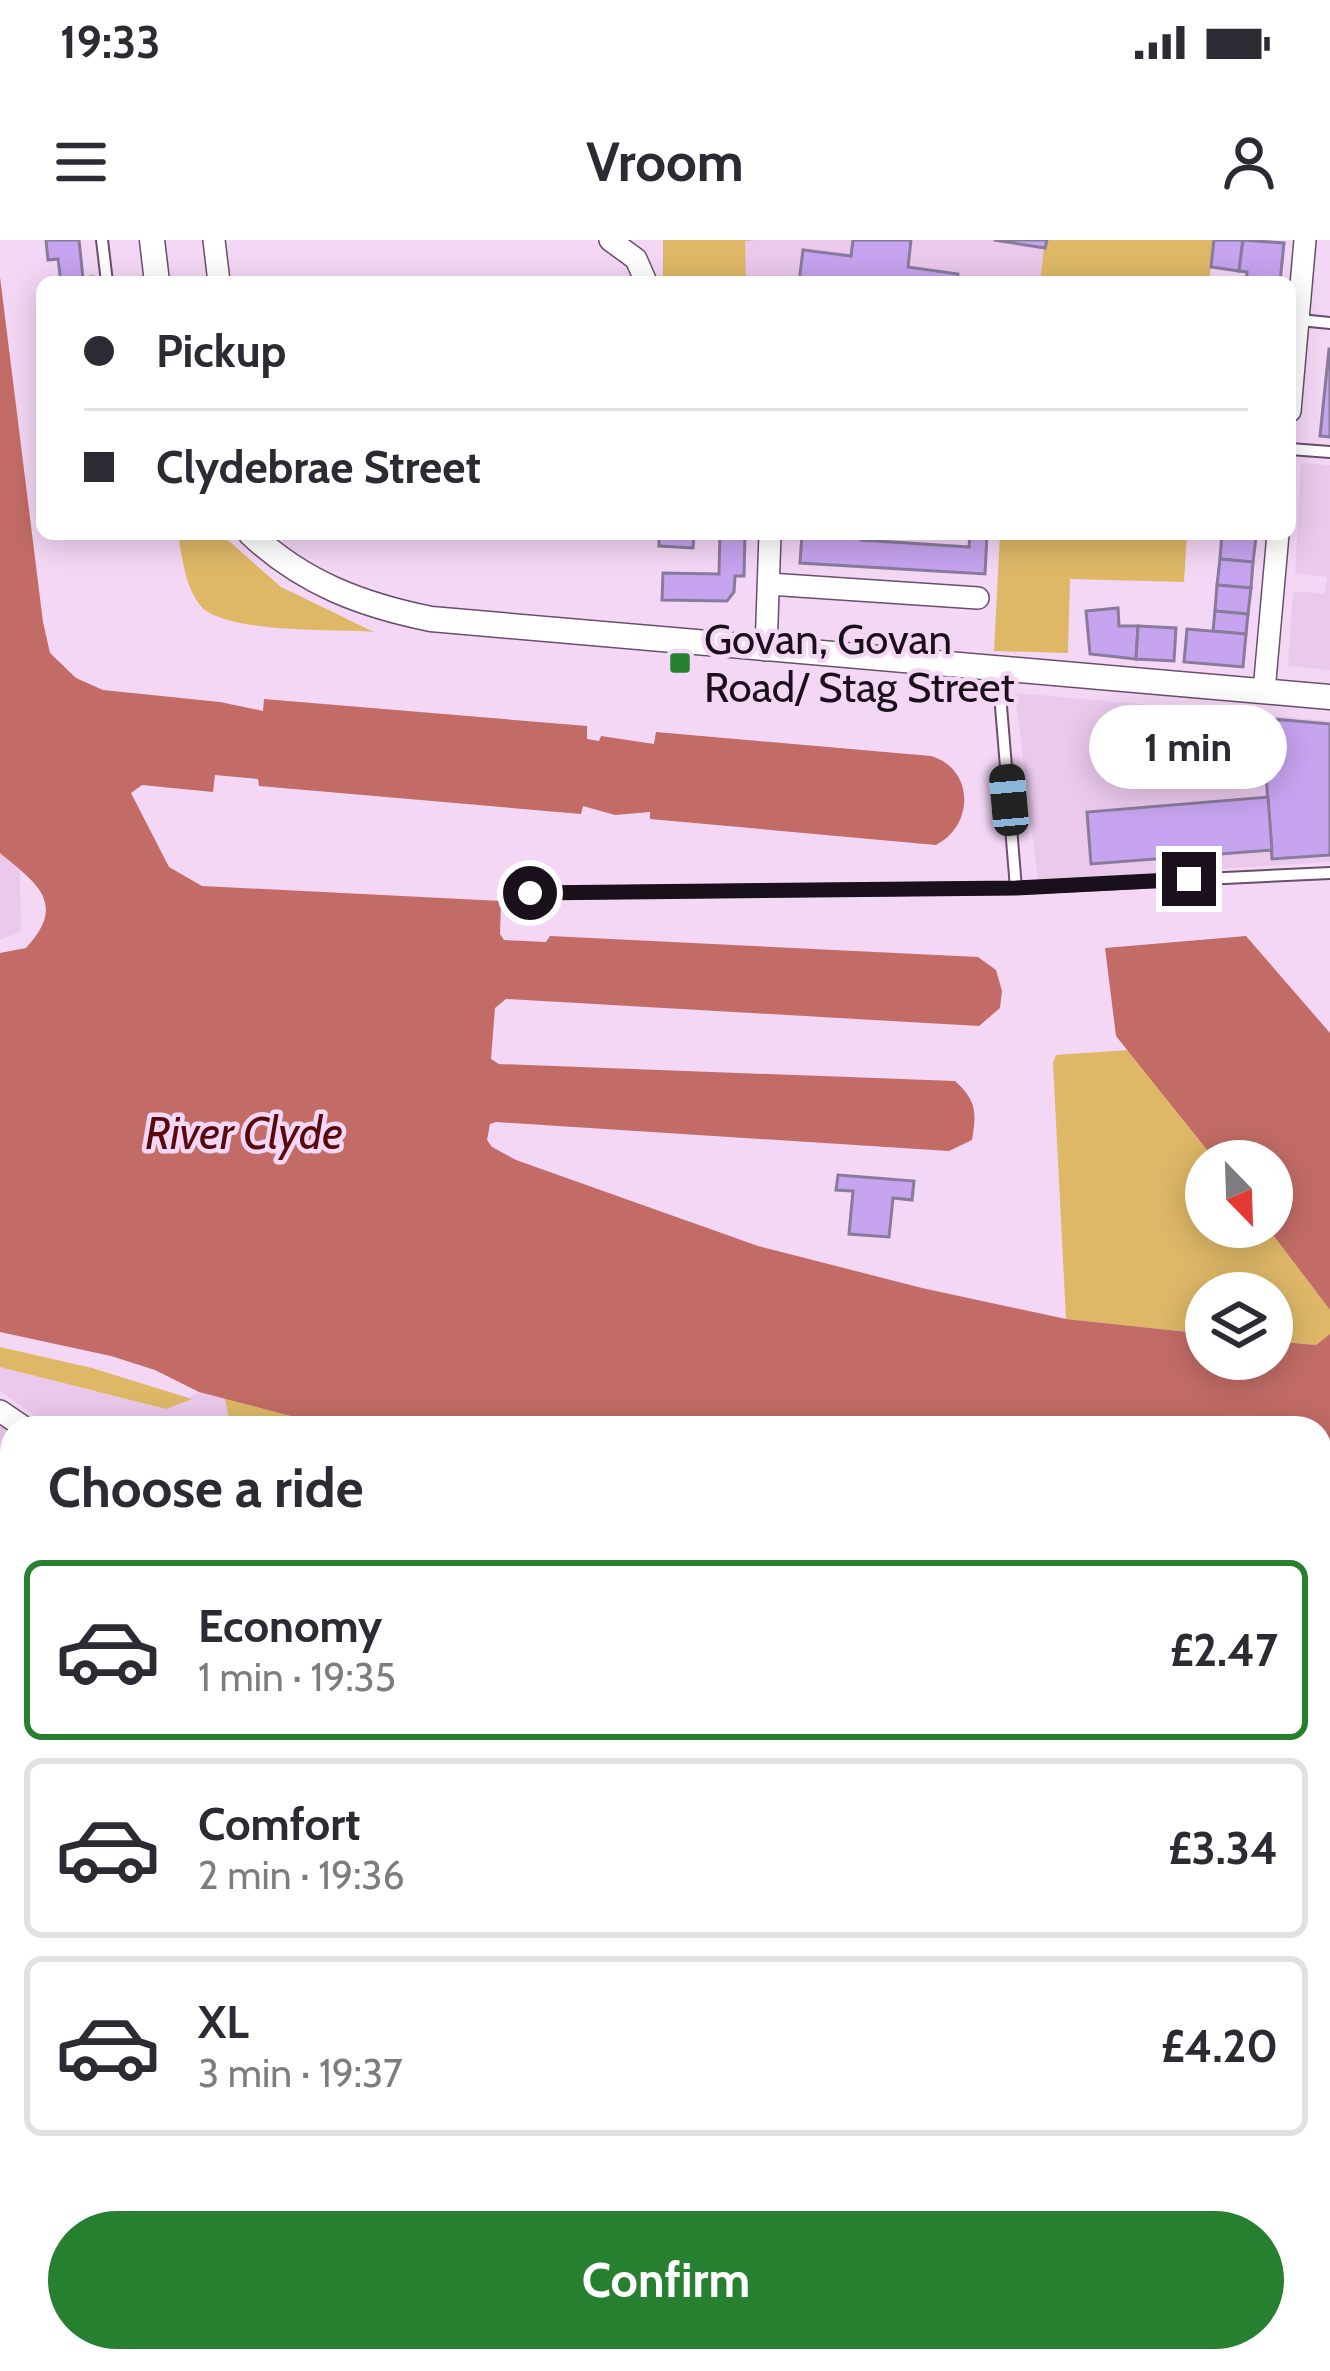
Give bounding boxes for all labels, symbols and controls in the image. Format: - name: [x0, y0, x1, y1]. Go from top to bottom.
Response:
- text: 19:33: [60, 15, 160, 69]
- icon: menu: [48, 129, 114, 195]
- text: Vroom: [586, 129, 744, 195]
- icon: person: [1216, 129, 1282, 195]
- text: Pickup: [156, 324, 286, 378]
- text: Clydebrae Street: [156, 440, 481, 494]
- place label: Govan, Govan Road/ Stag Street: [704, 613, 1015, 713]
- marker: Govan, Govan Road/ Stag Street: [667, 650, 693, 676]
- callout: 1 min: [1090, 705, 1288, 789]
- text: 1 min: [1144, 723, 1232, 771]
- car: [988, 763, 1030, 837]
- route end: [1162, 852, 1216, 906]
- route start: [503, 866, 557, 920]
- water label: River Clyde: [145, 1106, 343, 1160]
- north arrow: [1185, 1140, 1293, 1248]
- map controls: [1185, 1140, 1293, 1380]
- button: layers: [1185, 1272, 1293, 1380]
- text: Choose a ride: [48, 1455, 363, 1521]
- icon: car: [54, 1596, 162, 1704]
- text: Economy: [198, 1599, 382, 1653]
- text: £2.47: [1170, 1623, 1278, 1677]
- text: 1 min · 19:35: [198, 1653, 396, 1701]
- icon: car: [54, 1794, 162, 1902]
- text: Comfort: [198, 1797, 361, 1851]
- text: £3.34: [1168, 1821, 1278, 1875]
- text: 2 min · 19:36: [198, 1851, 405, 1899]
- icon: car: [54, 1992, 162, 2100]
- text: XL: [198, 1995, 249, 2049]
- text: £4.20: [1161, 2019, 1278, 2073]
- text: 3 min · 19:37: [198, 2049, 403, 2097]
- button: Confirm: [48, 2211, 1284, 2349]

